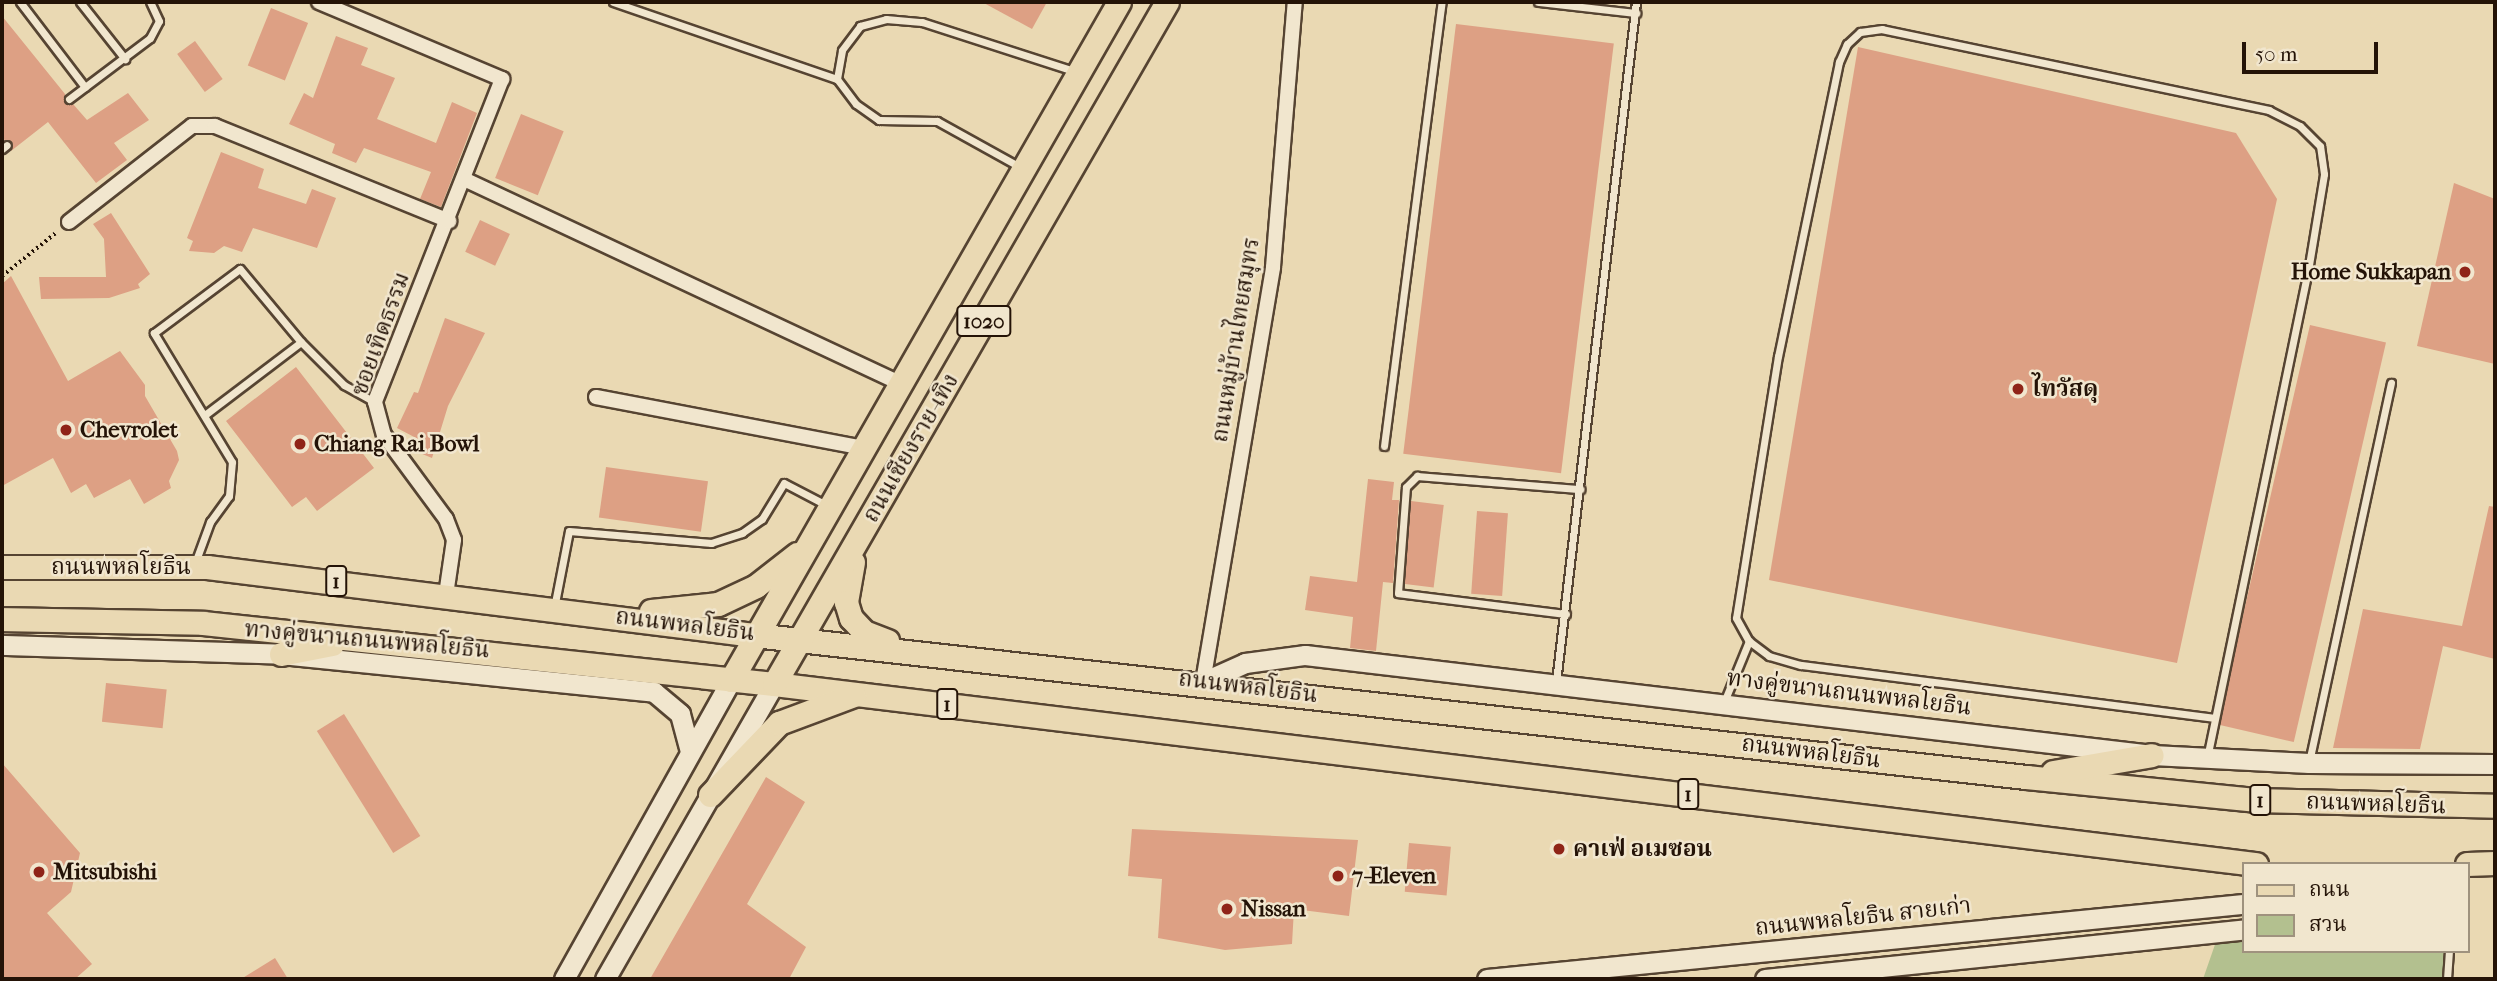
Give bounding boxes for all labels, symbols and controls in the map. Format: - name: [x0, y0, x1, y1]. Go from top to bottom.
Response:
- scale bar: [2245, 28, 2382, 72]
- text: 50 m: [2255, 42, 2298, 66]
- street label: ถนนหมู่บ้านไทยสมุทร: [1206, 236, 1266, 444]
- place label: Home Sukkapan: [2291, 258, 2451, 286]
- marker: Home Sukkapan: [2457, 264, 2473, 280]
- street label: ซอยเทิดธรรม: [346, 268, 416, 400]
- road number: 1020: [956, 304, 1012, 338]
- street label: ถนนเชียงราย-เทิง: [857, 369, 965, 527]
- place label: ไทวัสดุ: [2032, 375, 2098, 403]
- marker: ไทวัสดุ: [2010, 381, 2026, 397]
- place label: Chevrolet: [80, 416, 178, 444]
- marker: Chevrolet: [58, 422, 74, 438]
- place label: Chiang Rai Bowl: [314, 430, 479, 458]
- marker: Chiang Rai Bowl: [292, 436, 308, 452]
- street label: ถนนพหลโยธิน: [51, 553, 191, 581]
- road number: 1: [324, 564, 348, 598]
- street label: ถนนพหลโยธิน: [614, 603, 756, 647]
- street label: ทางคู่ขนานถนนพหลโยธิน: [243, 616, 491, 664]
- street label: ทางคู่ขนานถนนพหลโยธิน: [1725, 664, 1973, 722]
- street label: ถนนพหลโยธิน: [1177, 665, 1319, 709]
- road number: 1: [935, 686, 959, 722]
- street label: ถนนพหลโยธิน: [1740, 730, 1882, 774]
- road number: 1: [1676, 776, 1700, 812]
- road number: 1: [2248, 782, 2272, 818]
- street label: ถนนพหลโยธิน: [2306, 788, 2446, 820]
- place label: คาเฟ่ อเมซอน: [1573, 835, 1712, 863]
- marker: คาเฟ่ อเมซอน: [1551, 841, 1567, 857]
- place label: Mitsubishi: [53, 858, 157, 886]
- place label: 7-Eleven: [1352, 862, 1436, 890]
- legend: [2242, 862, 2469, 953]
- marker: Mitsubishi: [31, 864, 47, 880]
- marker: 7-Eleven: [1330, 868, 1346, 884]
- text: ถนน: [2309, 877, 2350, 901]
- street label: ถนนพหลโยธิน สายเก่า: [1754, 892, 1972, 942]
- place label: Nissan: [1241, 895, 1306, 923]
- marker: Nissan: [1219, 901, 1235, 917]
- text: สวน: [2309, 912, 2347, 936]

